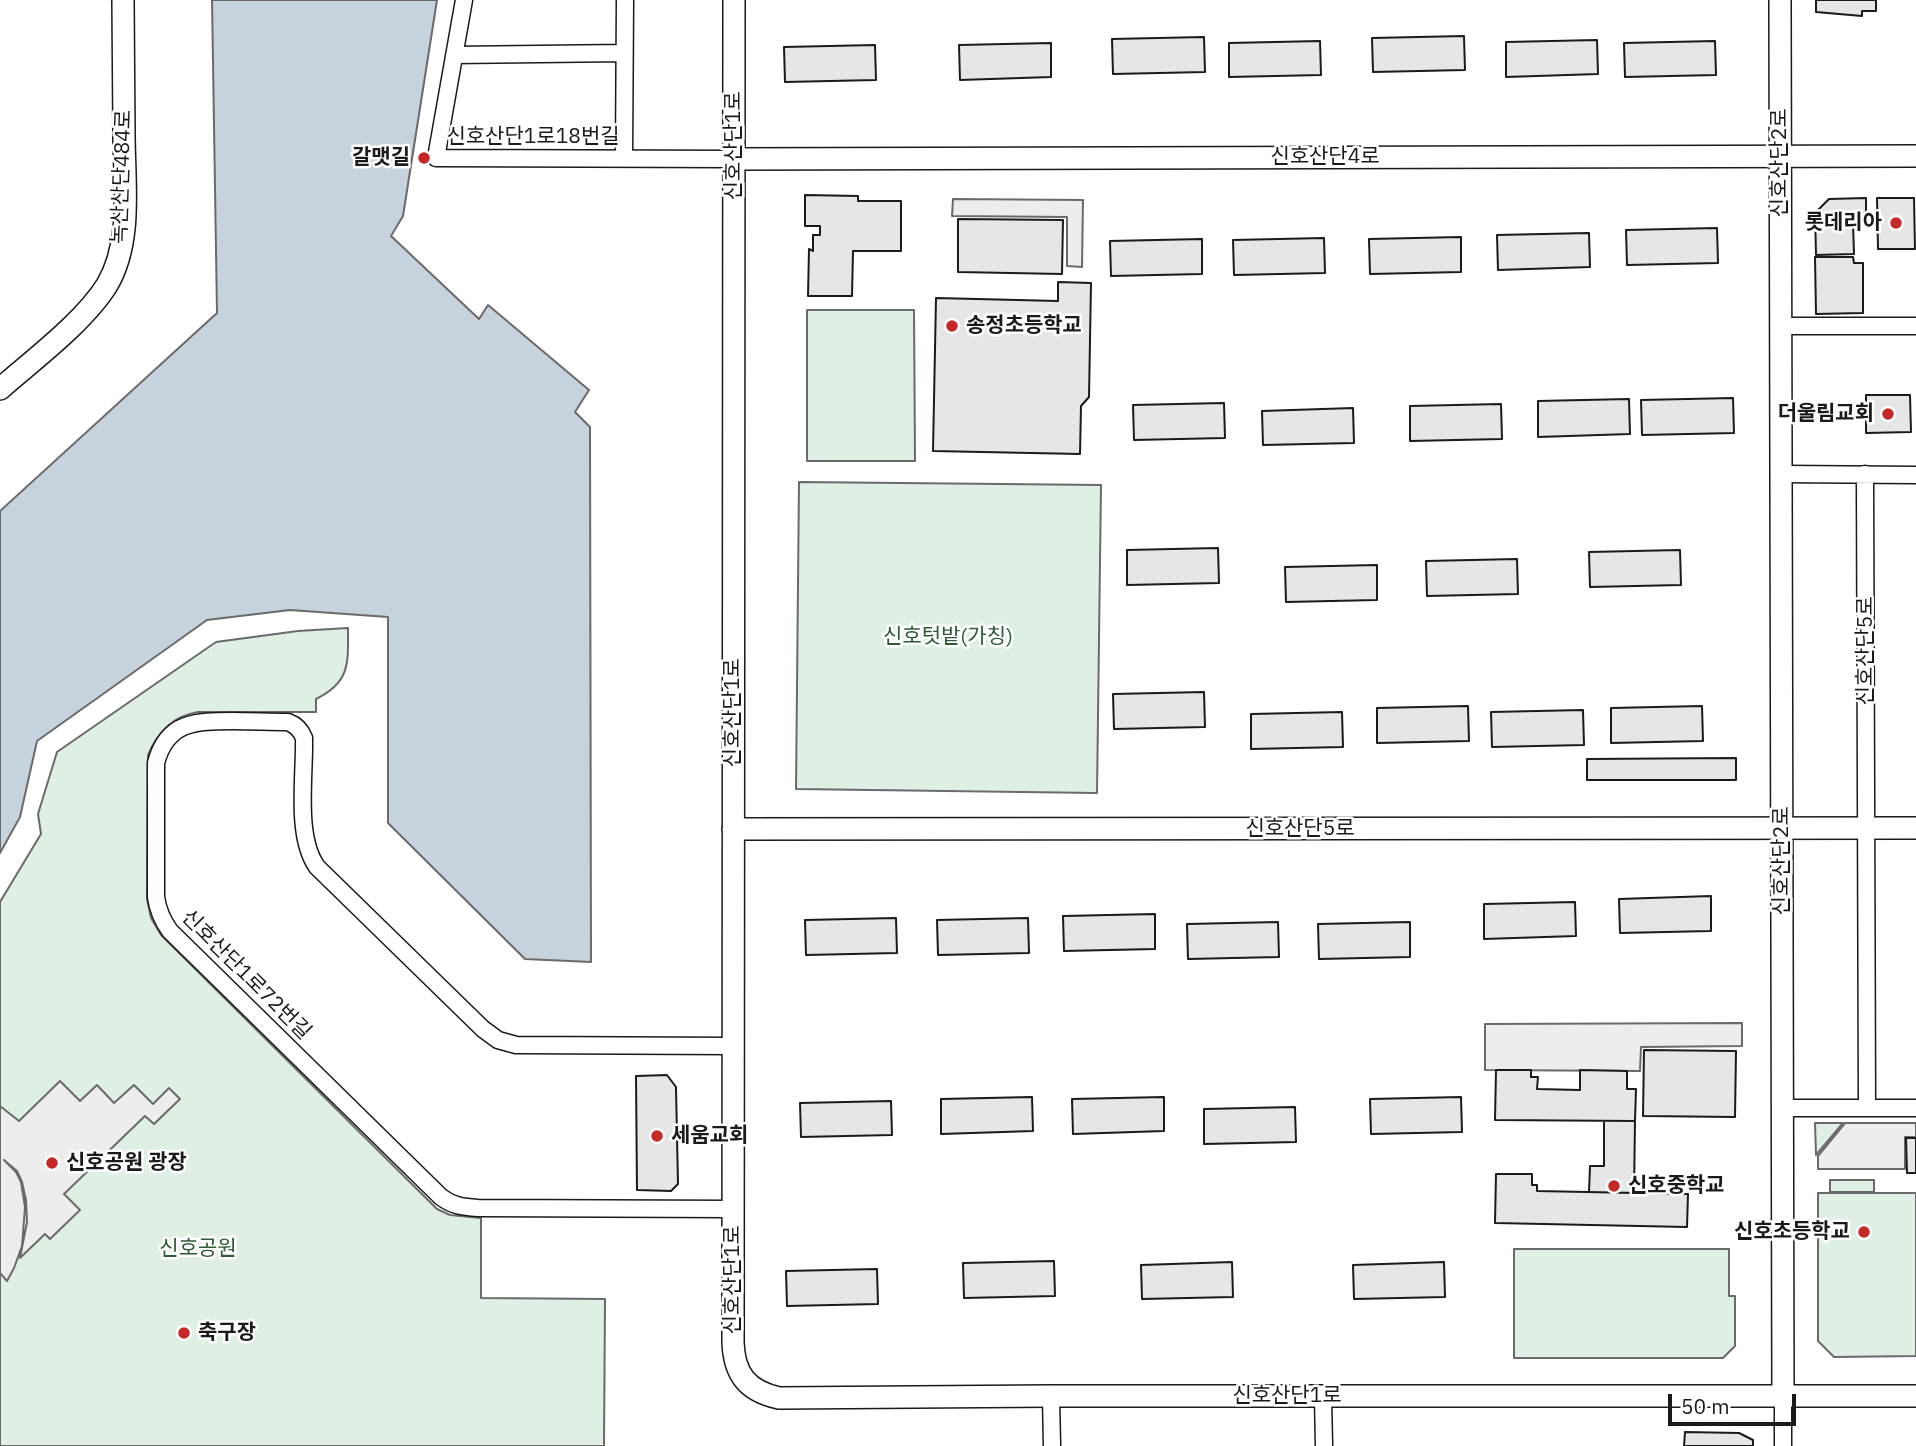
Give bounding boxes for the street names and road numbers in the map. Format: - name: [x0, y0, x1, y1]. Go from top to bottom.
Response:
- street label: 신호산단1로: [721, 91, 747, 201]
- street label: 신호산단2로: [1767, 108, 1793, 218]
- street label: 녹산산단484로: [107, 109, 137, 245]
- street label: 신호산단1로18번길: [446, 124, 620, 150]
- street label: 신호산단4로: [1270, 144, 1380, 170]
- street label: 신호산단5로: [1853, 596, 1879, 706]
- street label: 신호산단1로: [720, 658, 746, 768]
- street label: 신호산단2로: [1769, 806, 1795, 916]
- street label: 신호산단5로: [1245, 816, 1355, 842]
- street label: 신호산단1로72번길: [176, 905, 316, 1045]
- street label: 신호산단1로: [720, 1225, 746, 1335]
- street label: 신호산단1로: [1232, 1383, 1342, 1409]

